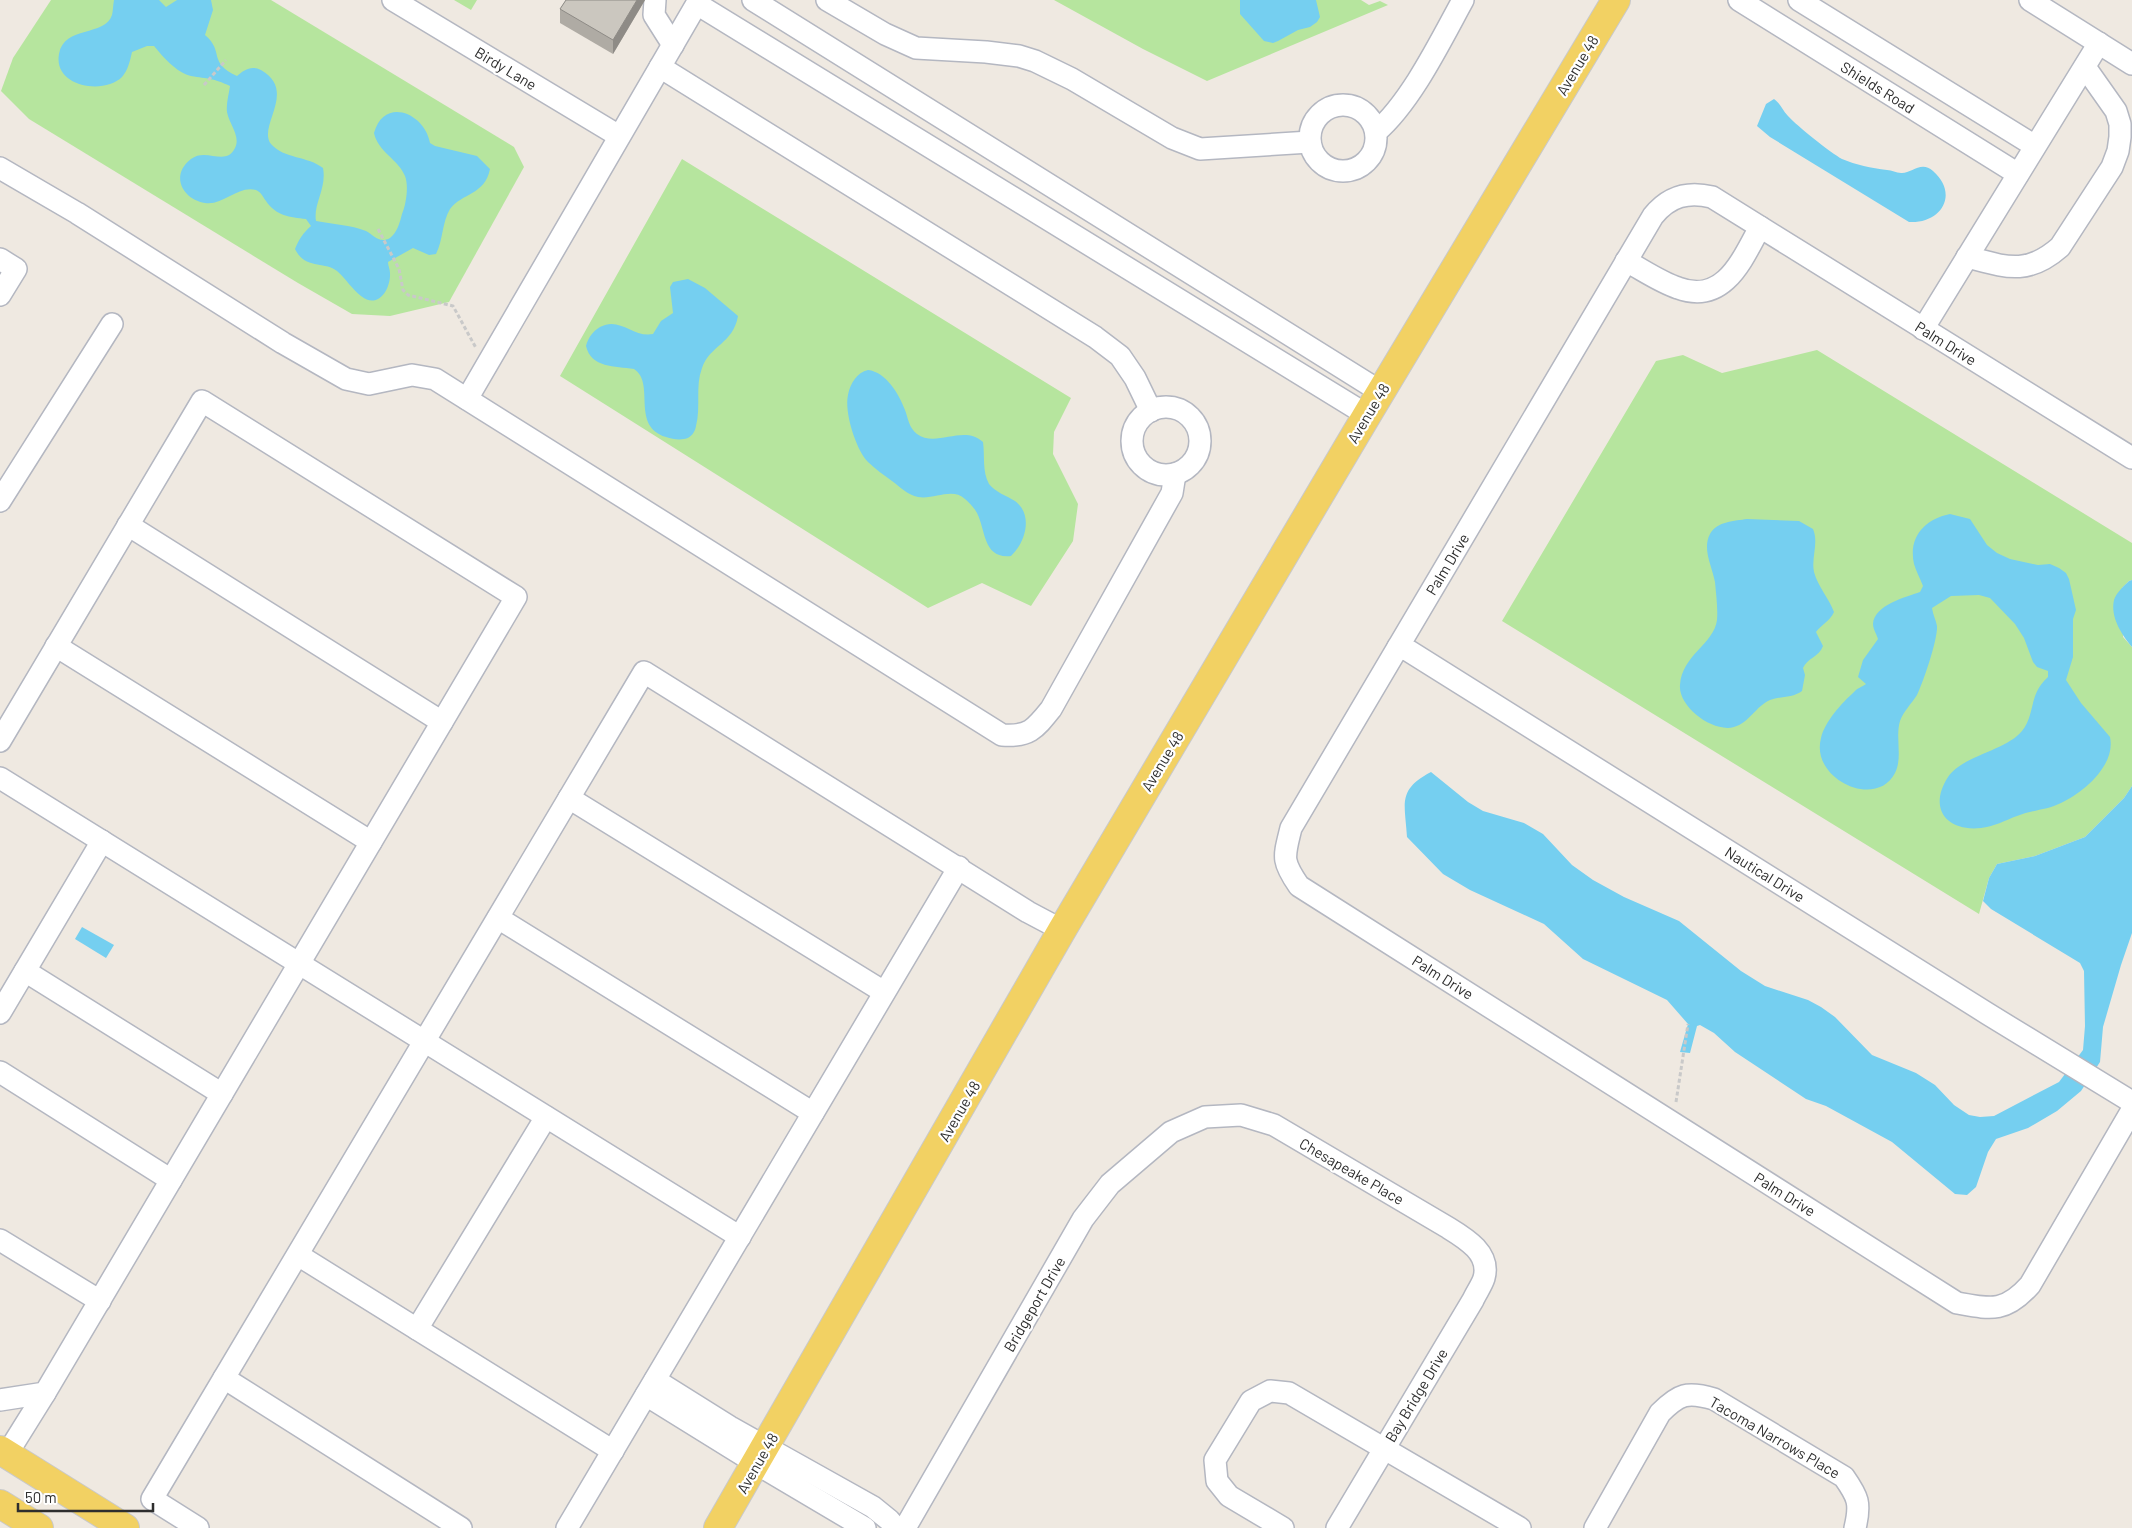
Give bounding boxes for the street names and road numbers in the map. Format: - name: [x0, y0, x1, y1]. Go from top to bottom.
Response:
- street label: Avenue 48: [1552, 32, 1602, 98]
- street label: Birdy Lane: [472, 43, 540, 93]
- street label: Shields Road: [1838, 57, 1918, 117]
- street label: Palm Drive: [1912, 317, 1980, 369]
- street label: Avenue 48: [1343, 380, 1393, 446]
- street label: Palm Drive: [1422, 530, 1472, 598]
- street label: Avenue 48: [1137, 728, 1187, 794]
- street label: Nautical Drive: [1722, 842, 1808, 906]
- street label: Palm Drive: [1409, 951, 1477, 1003]
- street label: Avenue 48: [935, 1078, 983, 1144]
- street label: Chesapeake Place: [1297, 1134, 1407, 1208]
- street label: Palm Drive: [1751, 1168, 1819, 1220]
- street label: Bridgeport Drive: [1000, 1253, 1068, 1355]
- street label: Bay Bridge Drive: [1381, 1345, 1451, 1445]
- street label: Tacoma Narrows Place: [1706, 1392, 1844, 1482]
- street label: Avenue 48: [733, 1430, 781, 1496]

